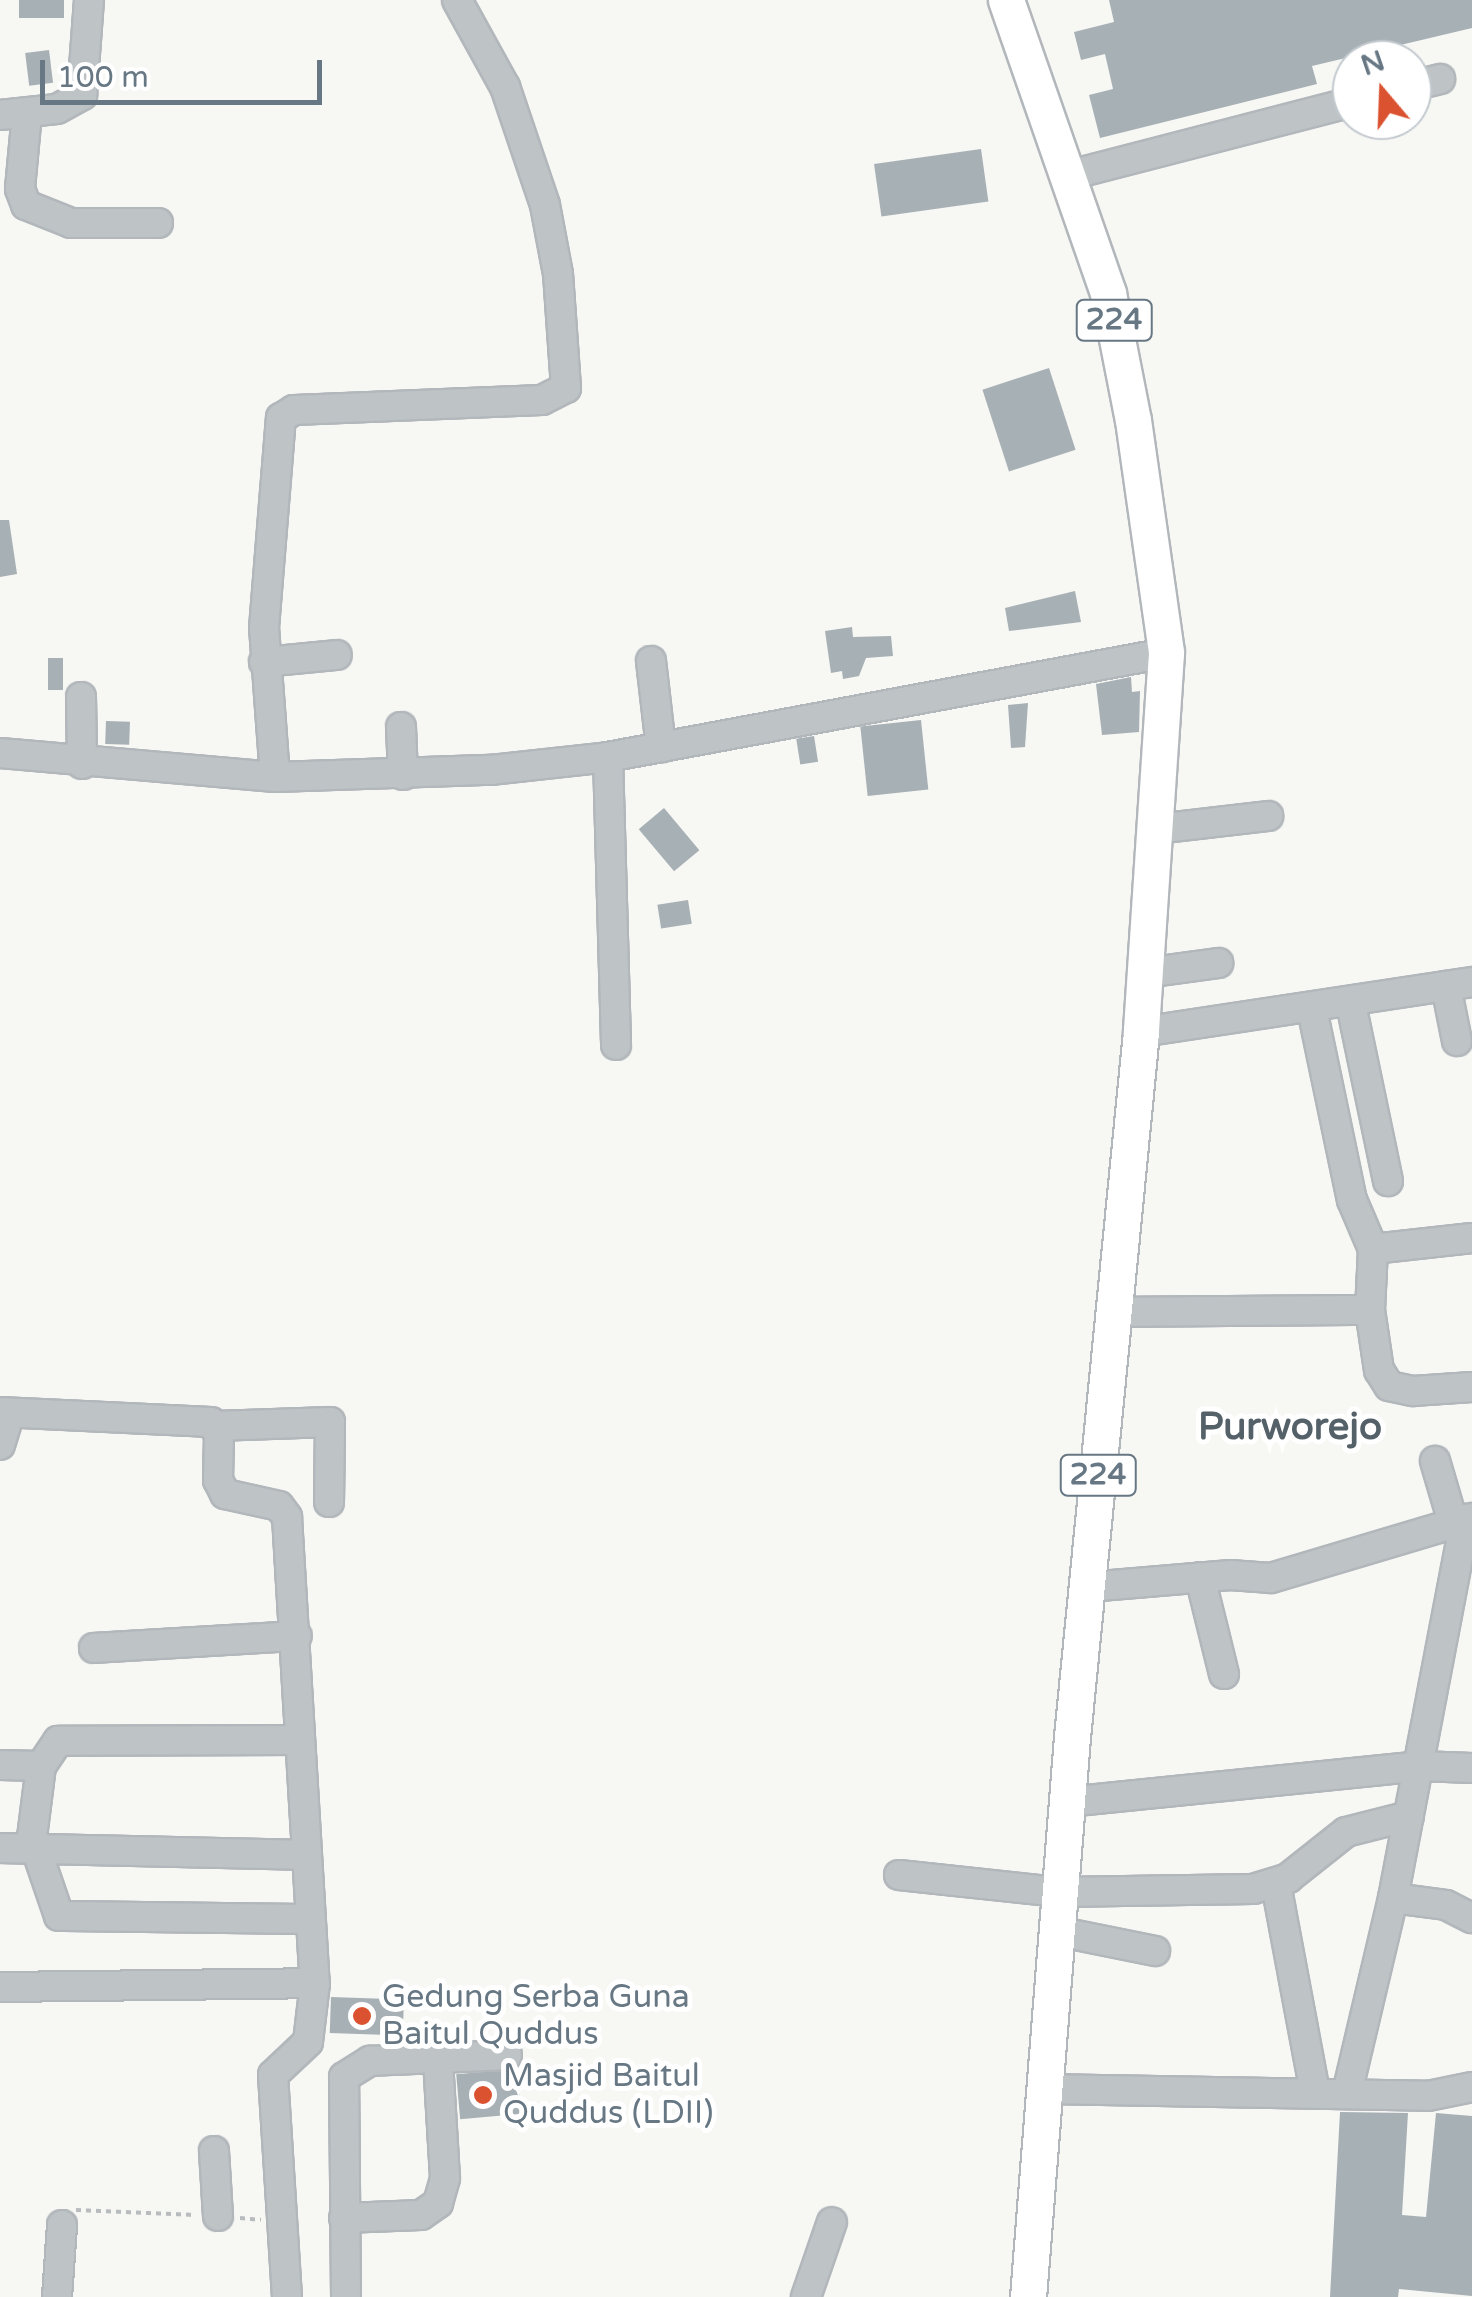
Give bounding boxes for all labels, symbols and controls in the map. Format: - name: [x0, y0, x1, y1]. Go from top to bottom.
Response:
- scale bar: [45, 40, 328, 102]
- north arrow: [1332, 40, 1432, 140]
- text: N: [1357, 44, 1389, 83]
- text: 100 m: [57, 59, 149, 96]
- road number: 224: [1074, 295, 1154, 345]
- district label: Purworejo: [1198, 1405, 1382, 1451]
- road number: 224: [1058, 1450, 1138, 1500]
- place label: Gedung Serba Guna Baitul Quddus: [382, 1979, 690, 2054]
- marker: Gedung Serba Guna Baitul Quddus: [351, 2005, 373, 2027]
- place label: Masjid Baitul Quddus (LDII): [503, 2058, 714, 2133]
- marker: Masjid Baitul Quddus (LDII): [472, 2084, 494, 2106]

